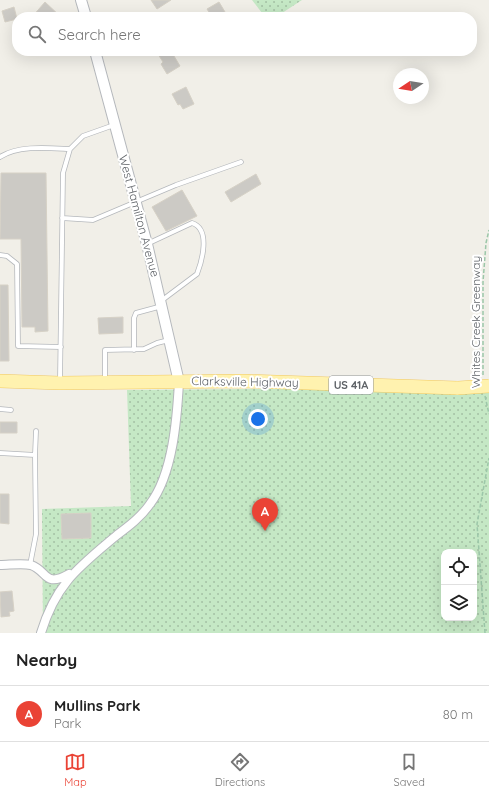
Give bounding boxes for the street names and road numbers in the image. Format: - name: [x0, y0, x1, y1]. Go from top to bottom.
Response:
- street label: West Hamilton Avenue: [116, 153, 163, 279]
- street label: Whites Creek Greenway: [468, 256, 483, 388]
- street label: Clarksville Highway: [191, 373, 299, 390]
- road number: US 41A: [329, 376, 373, 394]

